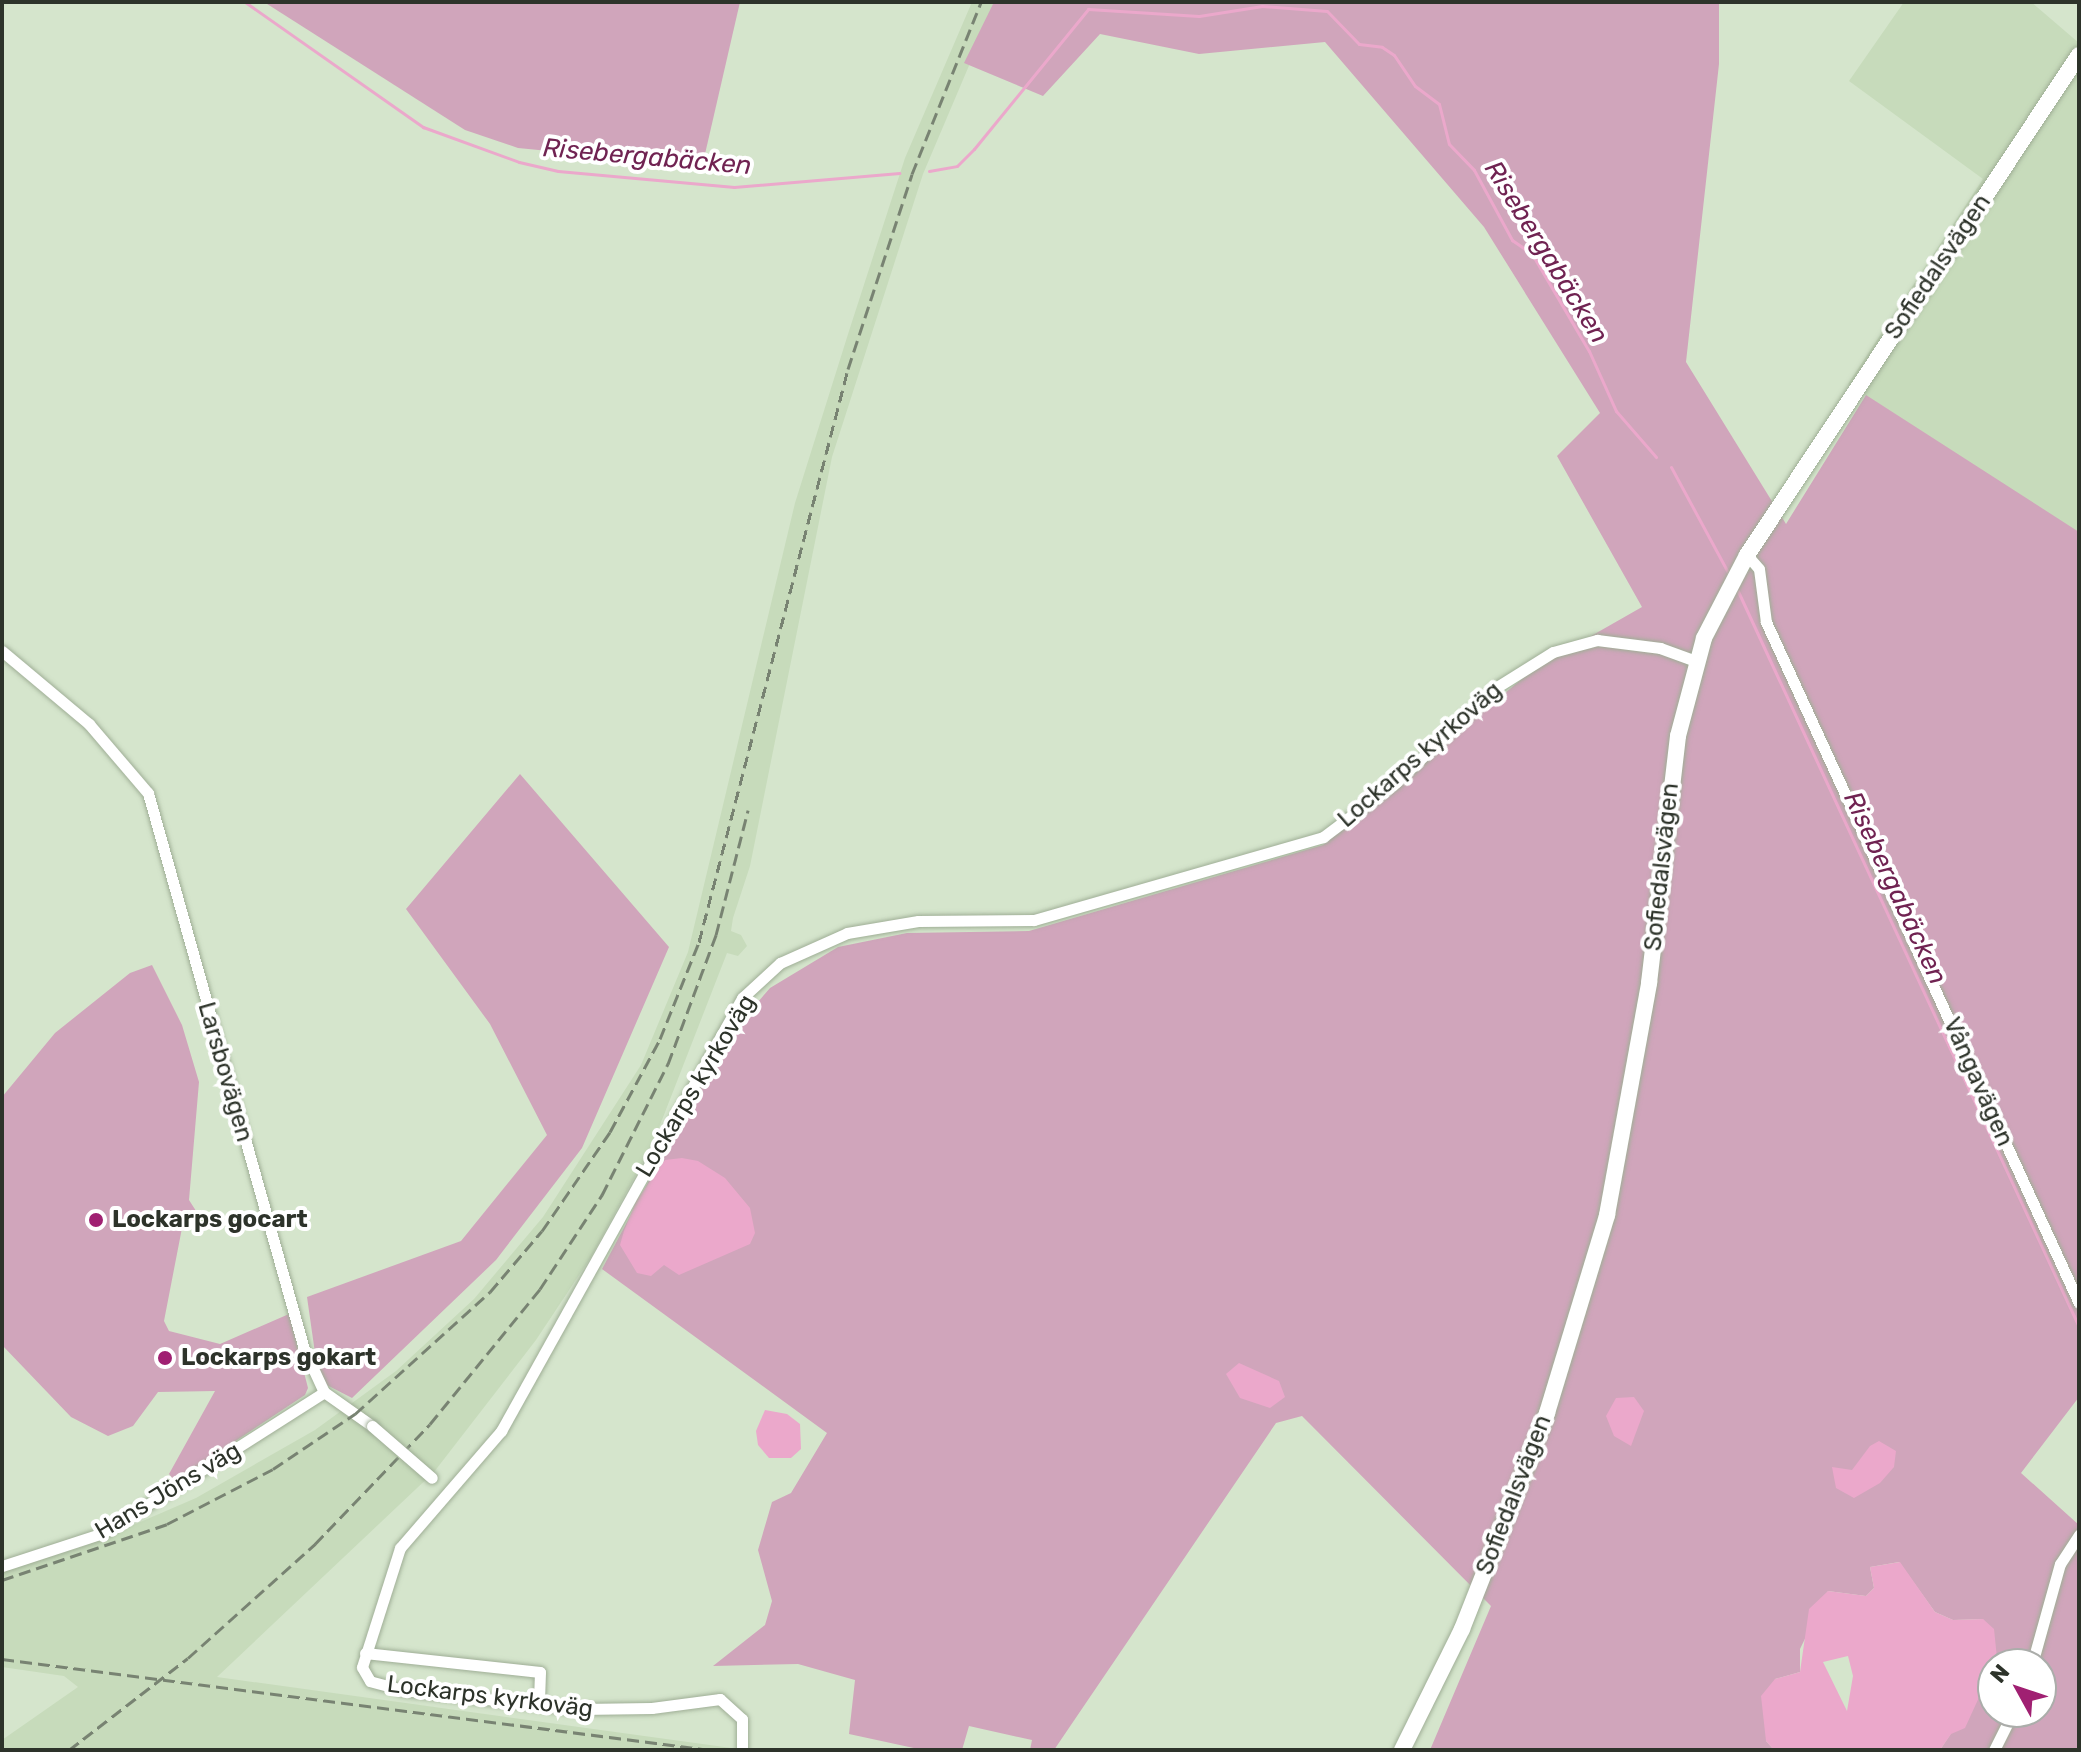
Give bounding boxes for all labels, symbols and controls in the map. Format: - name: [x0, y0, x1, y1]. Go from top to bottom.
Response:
- water label: Risebergabäcken: [541, 132, 753, 182]
- water label: Risebergabäcken: [1477, 155, 1615, 349]
- street label: Sofiedalsvägen: [1879, 189, 1997, 345]
- street label: Lockarps kyrkoväg: [1332, 676, 1508, 834]
- street label: Sofiedalsvägen: [1639, 782, 1685, 952]
- water label: Risebergabäcken: [1837, 786, 1953, 990]
- street label: Lockarps kyrkoväg: [630, 990, 762, 1182]
- street label: Larsbovägen: [191, 999, 259, 1145]
- street label: Vångavägen: [1937, 1013, 2019, 1151]
- place label: Lockarps gocart: [112, 1206, 308, 1234]
- marker: Lockarps gocart: [87, 1211, 105, 1229]
- place label: Lockarps gokart: [181, 1344, 376, 1372]
- marker: Lockarps gokart: [156, 1349, 174, 1367]
- street label: Sofiedalsvägen: [1470, 1411, 1558, 1579]
- street label: Hans Jöns väg: [90, 1436, 246, 1546]
- north arrow: [1977, 1648, 2057, 1728]
- text: N: [1984, 1659, 2015, 1688]
- street label: Lockarps kyrkoväg: [385, 1670, 595, 1724]

